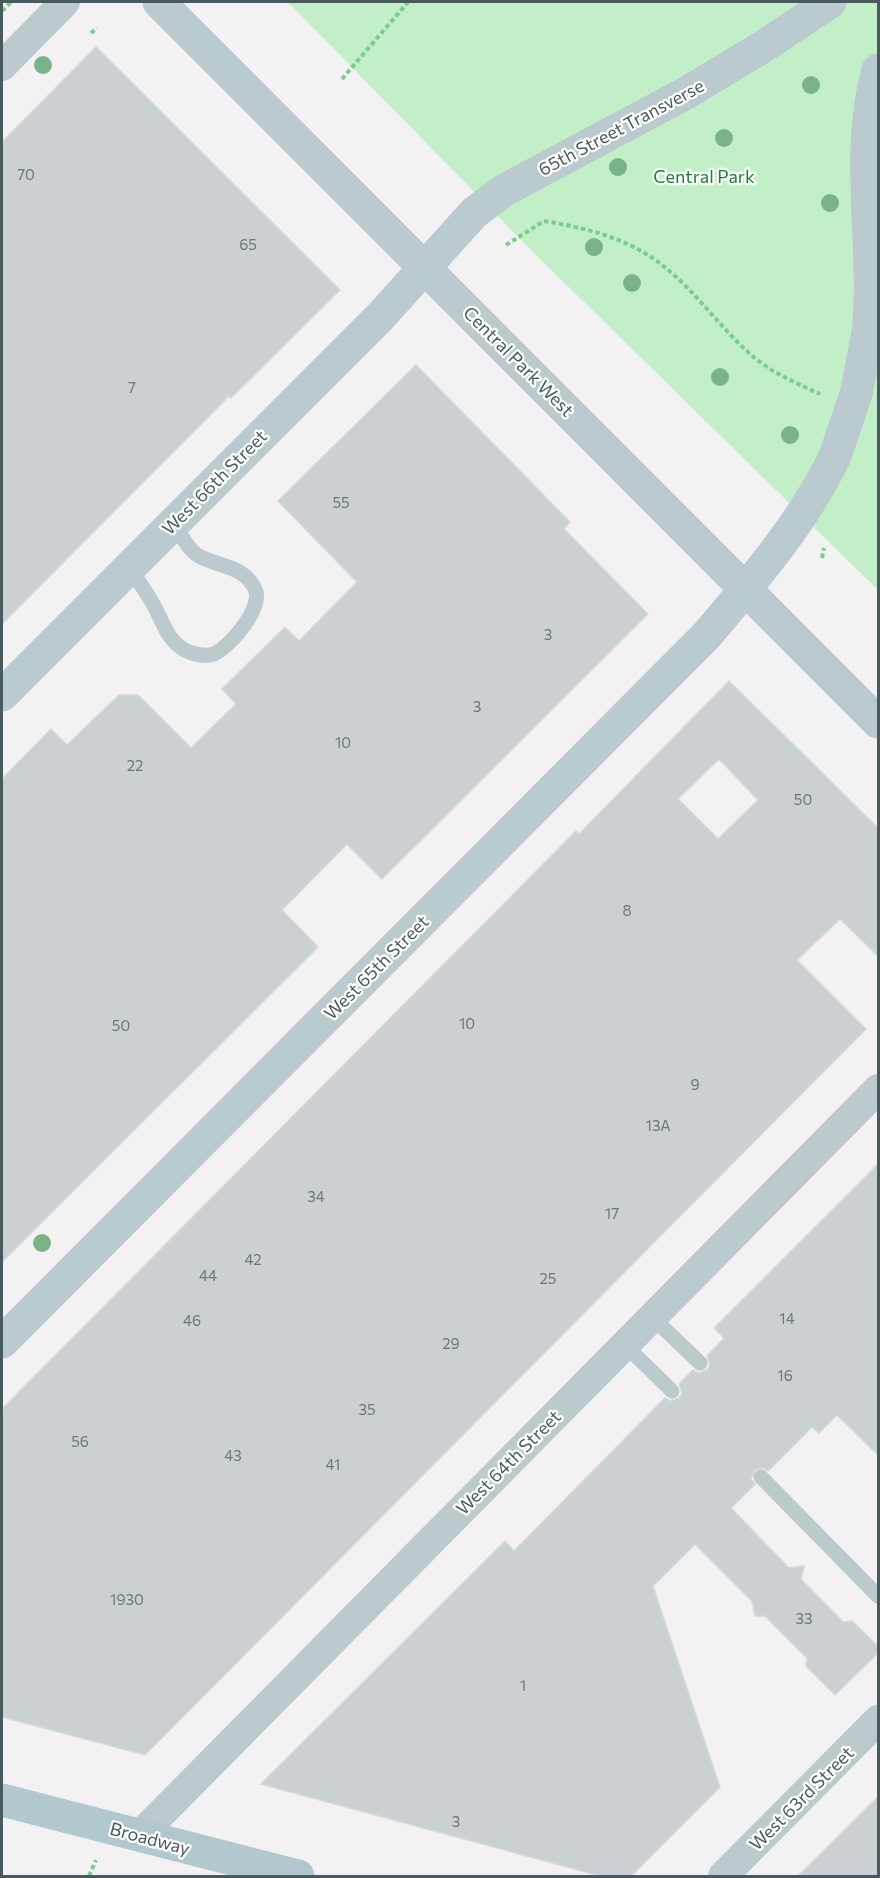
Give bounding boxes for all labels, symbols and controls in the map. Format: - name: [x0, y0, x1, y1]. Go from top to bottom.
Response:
- street label: 65th Street Transverse: [534, 74, 708, 180]
- house number: 70: [17, 165, 35, 183]
- park label: Central Park: [653, 165, 755, 187]
- house number: 65: [239, 235, 257, 253]
- street label: Central Park West: [459, 301, 579, 421]
- house number: 7: [128, 378, 136, 396]
- street label: West 66th Street: [157, 425, 271, 539]
- house number: 55: [332, 493, 350, 511]
- house number: 3: [544, 625, 552, 643]
- house number: 3: [473, 697, 481, 715]
- house number: 10: [335, 733, 351, 751]
- house number: 22: [127, 756, 143, 774]
- house number: 50: [794, 790, 812, 808]
- house number: 8: [622, 901, 632, 919]
- street label: West 65th Street: [319, 910, 433, 1024]
- house number: 10: [459, 1014, 475, 1032]
- house number: 50: [112, 1016, 130, 1034]
- house number: 9: [690, 1075, 700, 1093]
- house number: 13A: [646, 1116, 670, 1134]
- house number: 34: [307, 1187, 325, 1205]
- house number: 17: [605, 1204, 619, 1222]
- house number: 42: [244, 1250, 262, 1268]
- house number: 44: [199, 1266, 217, 1284]
- house number: 25: [540, 1269, 556, 1287]
- house number: 14: [779, 1309, 795, 1327]
- house number: 46: [183, 1311, 201, 1329]
- house number: 29: [442, 1334, 460, 1352]
- house number: 16: [777, 1366, 793, 1384]
- house number: 35: [358, 1400, 376, 1418]
- street label: West 64th Street: [451, 1405, 565, 1519]
- house number: 56: [71, 1432, 89, 1450]
- house number: 43: [224, 1446, 242, 1464]
- house number: 41: [326, 1455, 340, 1473]
- house number: 1930: [110, 1590, 144, 1608]
- house number: 33: [795, 1609, 813, 1627]
- house number: 1: [520, 1676, 526, 1694]
- street label: West 63rd Street: [744, 1741, 858, 1855]
- house number: 3: [452, 1812, 460, 1830]
- street label: Broadway: [108, 1817, 192, 1859]

